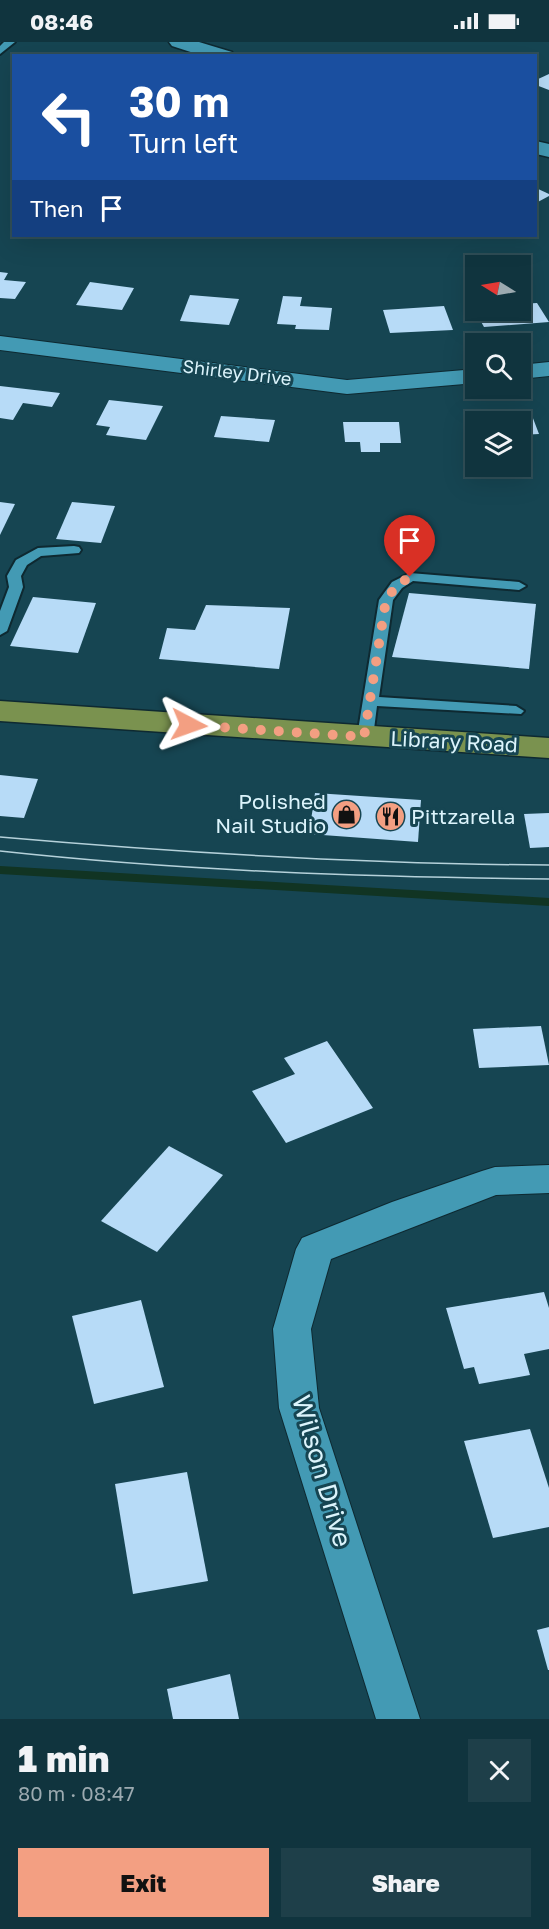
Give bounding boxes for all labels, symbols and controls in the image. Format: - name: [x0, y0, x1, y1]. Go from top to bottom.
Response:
- text: 08:46: [30, 8, 93, 35]
- text: 30 m: [129, 76, 229, 126]
- icon: left: [30, 78, 108, 156]
- text: Turn left: [129, 127, 238, 159]
- icon: arrive: [95, 192, 128, 225]
- text: Then: [30, 195, 83, 222]
- north arrow: [465, 255, 531, 321]
- map controls: [465, 255, 531, 477]
- button: search: [465, 333, 531, 399]
- street label: Shirley Drive: [182, 354, 293, 390]
- button: layers: [465, 411, 531, 477]
- pin: [384, 515, 435, 577]
- icon: arrive: [393, 524, 426, 557]
- position arrow: [157, 693, 221, 757]
- street label: Library Road: [390, 725, 518, 757]
- place label: Polished Nail Studio: [215, 788, 326, 838]
- shop icon: Polished Nail Studio: [331, 798, 363, 830]
- restaurant icon: Pittzarella: [374, 801, 406, 833]
- place label: Pittzarella: [411, 803, 515, 829]
- street label: Wilson Drive: [286, 1391, 359, 1550]
- text: 1 min: [18, 1737, 109, 1780]
- button: close: [468, 1739, 531, 1802]
- text: 80 m · 08:47: [18, 1781, 135, 1805]
- button: Exit: [18, 1848, 269, 1917]
- button: Share: [281, 1848, 531, 1917]

